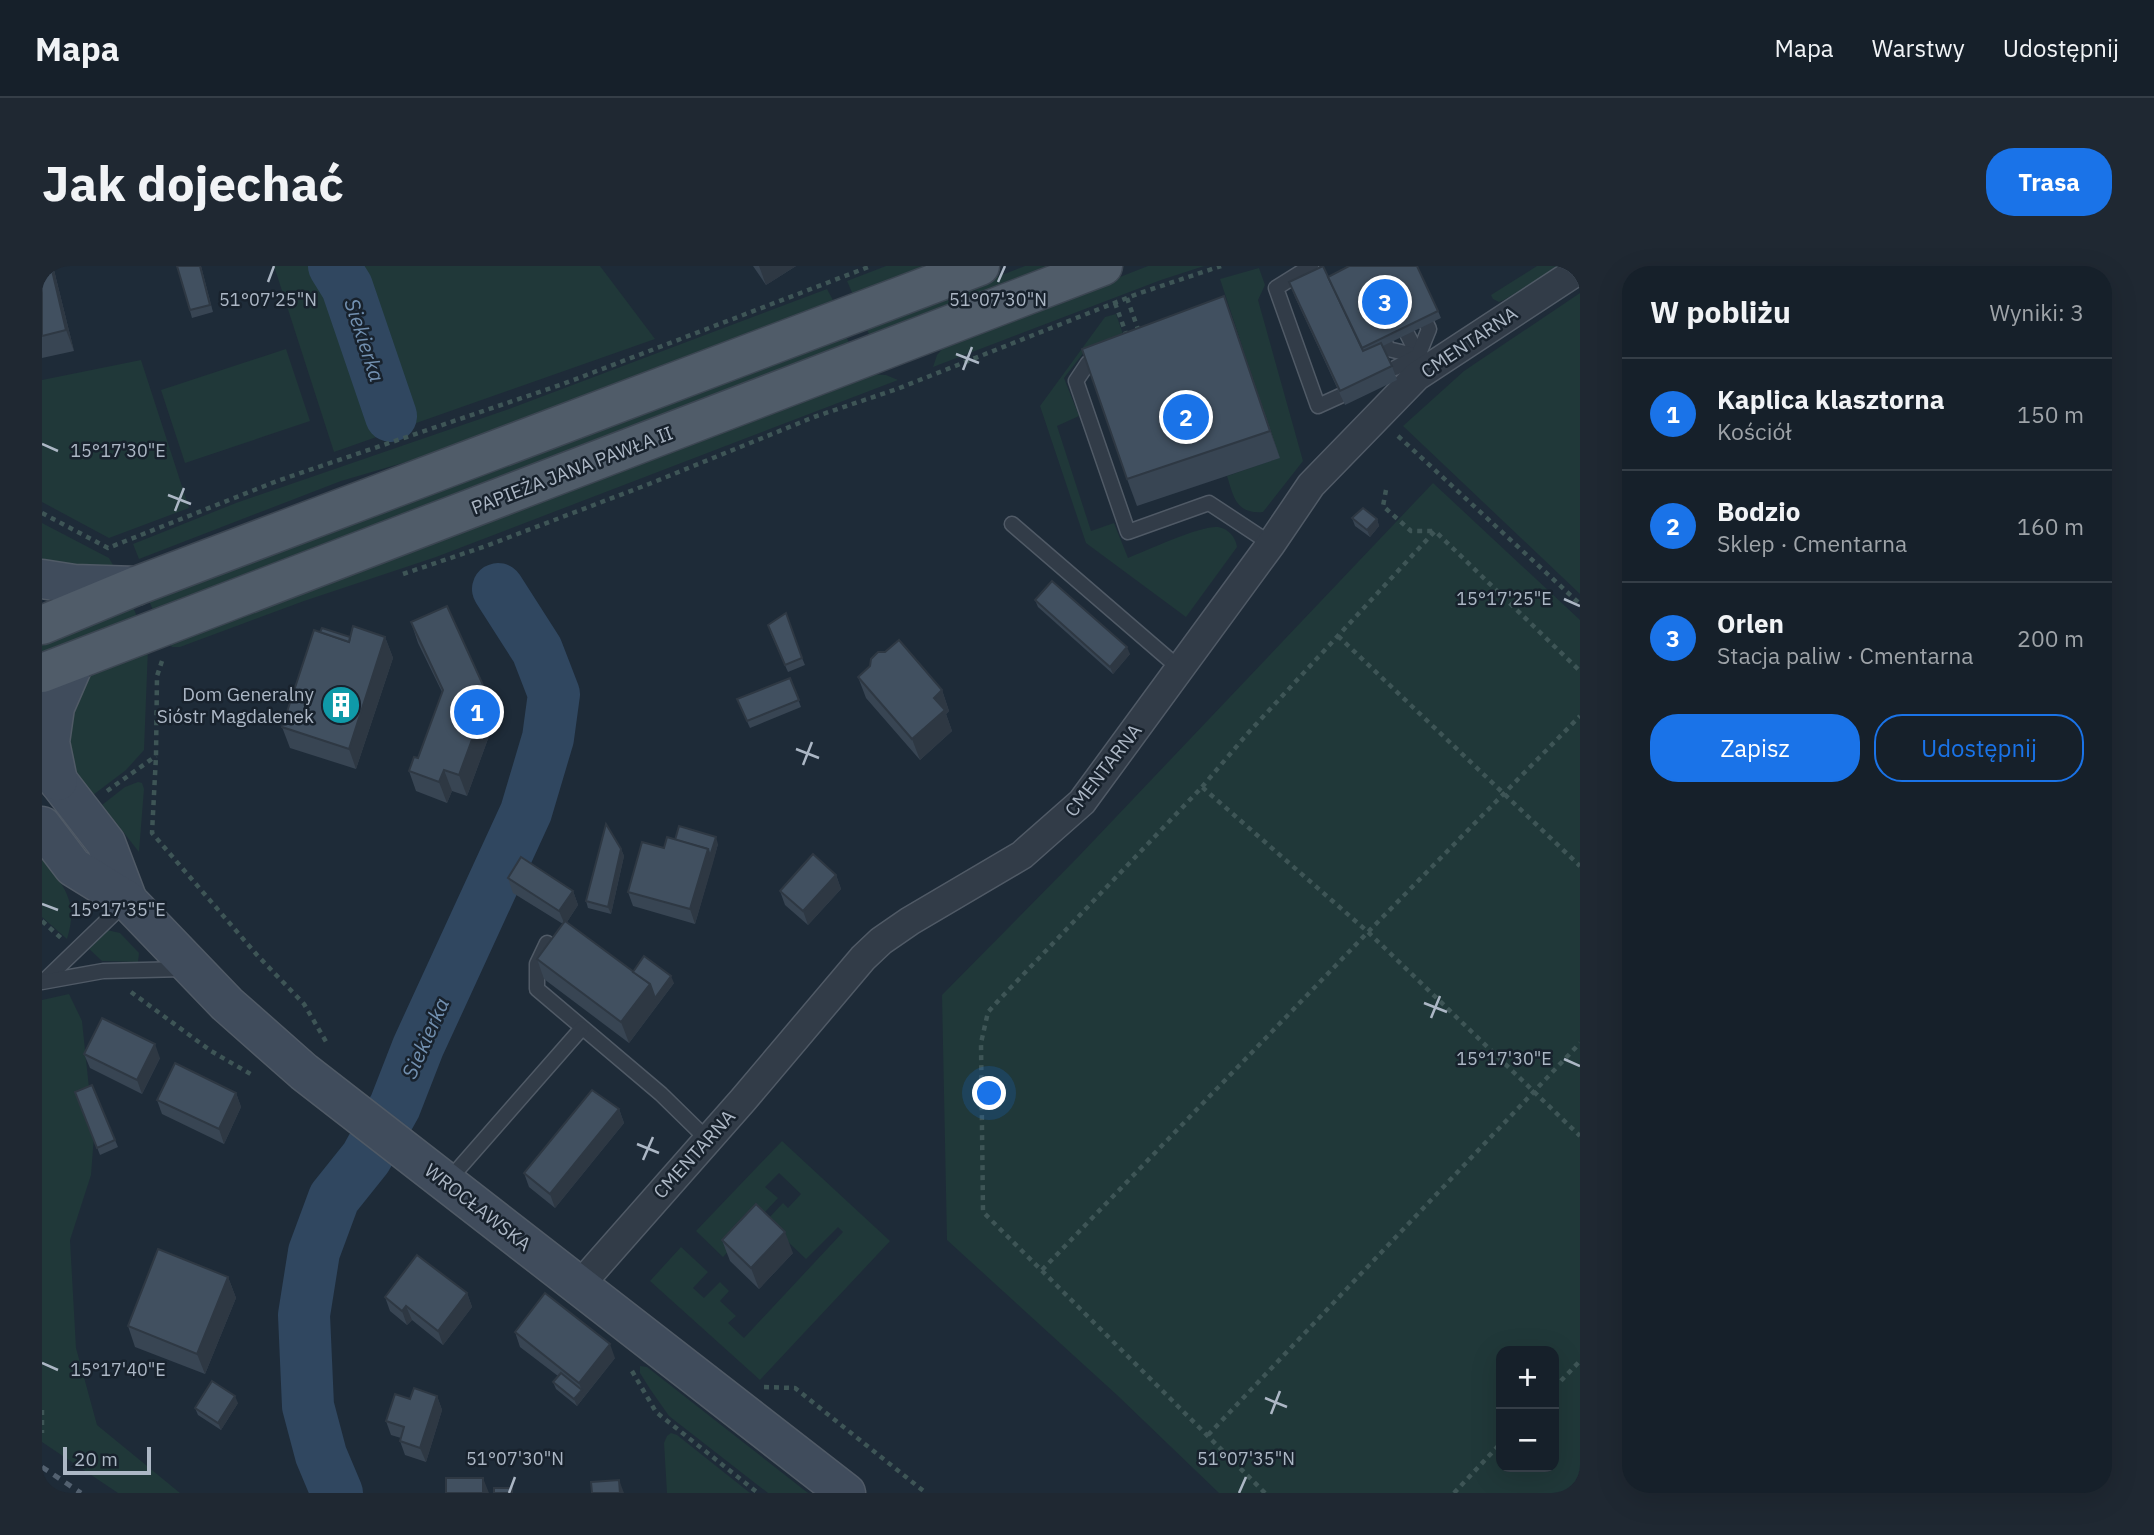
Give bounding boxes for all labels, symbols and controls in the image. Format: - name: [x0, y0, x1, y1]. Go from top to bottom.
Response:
- text: Mapa: [35, 27, 120, 70]
- text: Mapa: [1775, 32, 1834, 64]
- text: Warstwy: [1872, 32, 1965, 64]
- text: Udostępnij: [2003, 32, 2119, 64]
- button: Trasa: [1986, 148, 2112, 216]
- text: Jak dojechać: [42, 151, 344, 214]
- pin: 3: [1362, 276, 1408, 328]
- text: 51°07'25"N: [219, 288, 317, 311]
- text: 51°07'30"N: [949, 288, 1047, 311]
- text: W pobliżu: [1650, 292, 1791, 331]
- water label: Siekierka: [338, 295, 392, 385]
- text: Wyniki: 3: [1989, 297, 2084, 327]
- street label: CMENTARNA: [1416, 301, 1522, 383]
- text: Kaplica klasztorna: [1717, 382, 1944, 416]
- pin: 2: [1163, 391, 1209, 443]
- text: 1: [1666, 399, 1680, 429]
- text: 150 m: [2017, 399, 2084, 429]
- text: Kościół: [1717, 416, 1792, 446]
- street label: PAPIEŻA JANA PAWŁA II: [468, 420, 676, 520]
- text: 15°17'30"E: [70, 439, 166, 462]
- text: Bodzio: [1717, 494, 1800, 528]
- text: 2: [1666, 511, 1680, 541]
- text: 160 m: [2017, 511, 2084, 541]
- text: Sklep · Cmentarna: [1717, 528, 1907, 558]
- text: 15°17'25"E: [1456, 587, 1552, 610]
- text: Orlen: [1717, 606, 1784, 640]
- text: 3: [1666, 623, 1680, 653]
- text: 200 m: [2017, 623, 2084, 653]
- text: Stacja paliw · Cmentarna: [1717, 640, 1974, 670]
- place label: Dom Generalny Sióstr Magdalenek: [157, 682, 315, 728]
- building icon: Dom Generalny Sióstr Magdalenek: [320, 684, 362, 726]
- pin: 1: [454, 686, 500, 738]
- button: Zapisz: [1650, 714, 1860, 782]
- button: Udostępnij: [1874, 714, 2084, 782]
- street label: CMENTARNA: [1059, 719, 1147, 821]
- text: 15°17'35"E: [70, 898, 166, 921]
- water label: Siekierka: [395, 993, 455, 1083]
- text: 15°17'30"E: [1456, 1047, 1552, 1070]
- your location: [972, 1076, 1006, 1110]
- street label: CMENTARNA: [648, 1105, 740, 1203]
- street label: WROCŁAWSKA: [420, 1158, 536, 1256]
- map controls: [1496, 1346, 1559, 1472]
- button: +: [1496, 1346, 1559, 1409]
- text: 15°17'40"E: [70, 1358, 166, 1381]
- button: −: [1496, 1409, 1559, 1472]
- scale bar: [63, 1444, 150, 1476]
- text: 20 m: [74, 1447, 118, 1471]
- text: 51°07'30"N: [466, 1447, 564, 1470]
- text: 51°07'35"N: [1197, 1447, 1295, 1470]

